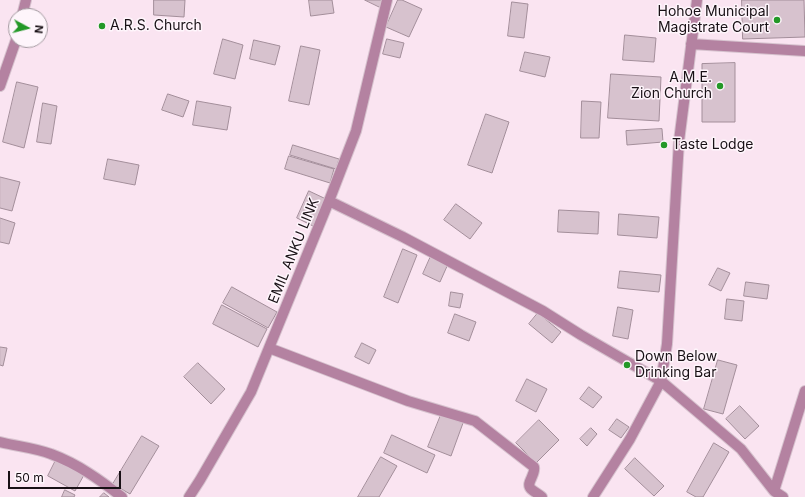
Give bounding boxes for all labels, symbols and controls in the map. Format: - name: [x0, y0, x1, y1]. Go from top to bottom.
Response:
- place label: Hohoe Municipal Magistrate Court: [657, 4, 769, 36]
- north arrow: [8, 8, 48, 48]
- marker: Hohoe Municipal Magistrate Court: [772, 15, 782, 25]
- place label: A.R.S. Church: [110, 18, 202, 34]
- marker: A.R.S. Church: [97, 21, 107, 31]
- text: N: [31, 24, 46, 34]
- place label: A.M.E. Zion Church: [631, 70, 712, 102]
- marker: A.M.E. Zion Church: [715, 81, 725, 91]
- place label: Taste Lodge: [672, 137, 753, 153]
- marker: Taste Lodge: [659, 140, 669, 150]
- street label: EMIL ANKU LINK: [265, 196, 323, 306]
- place label: Down Below Drinking Bar: [635, 349, 717, 382]
- marker: Down Below Drinking Bar: [622, 360, 632, 370]
- scale bar: [10, 463, 123, 489]
- text: 50 m: [15, 470, 44, 485]

